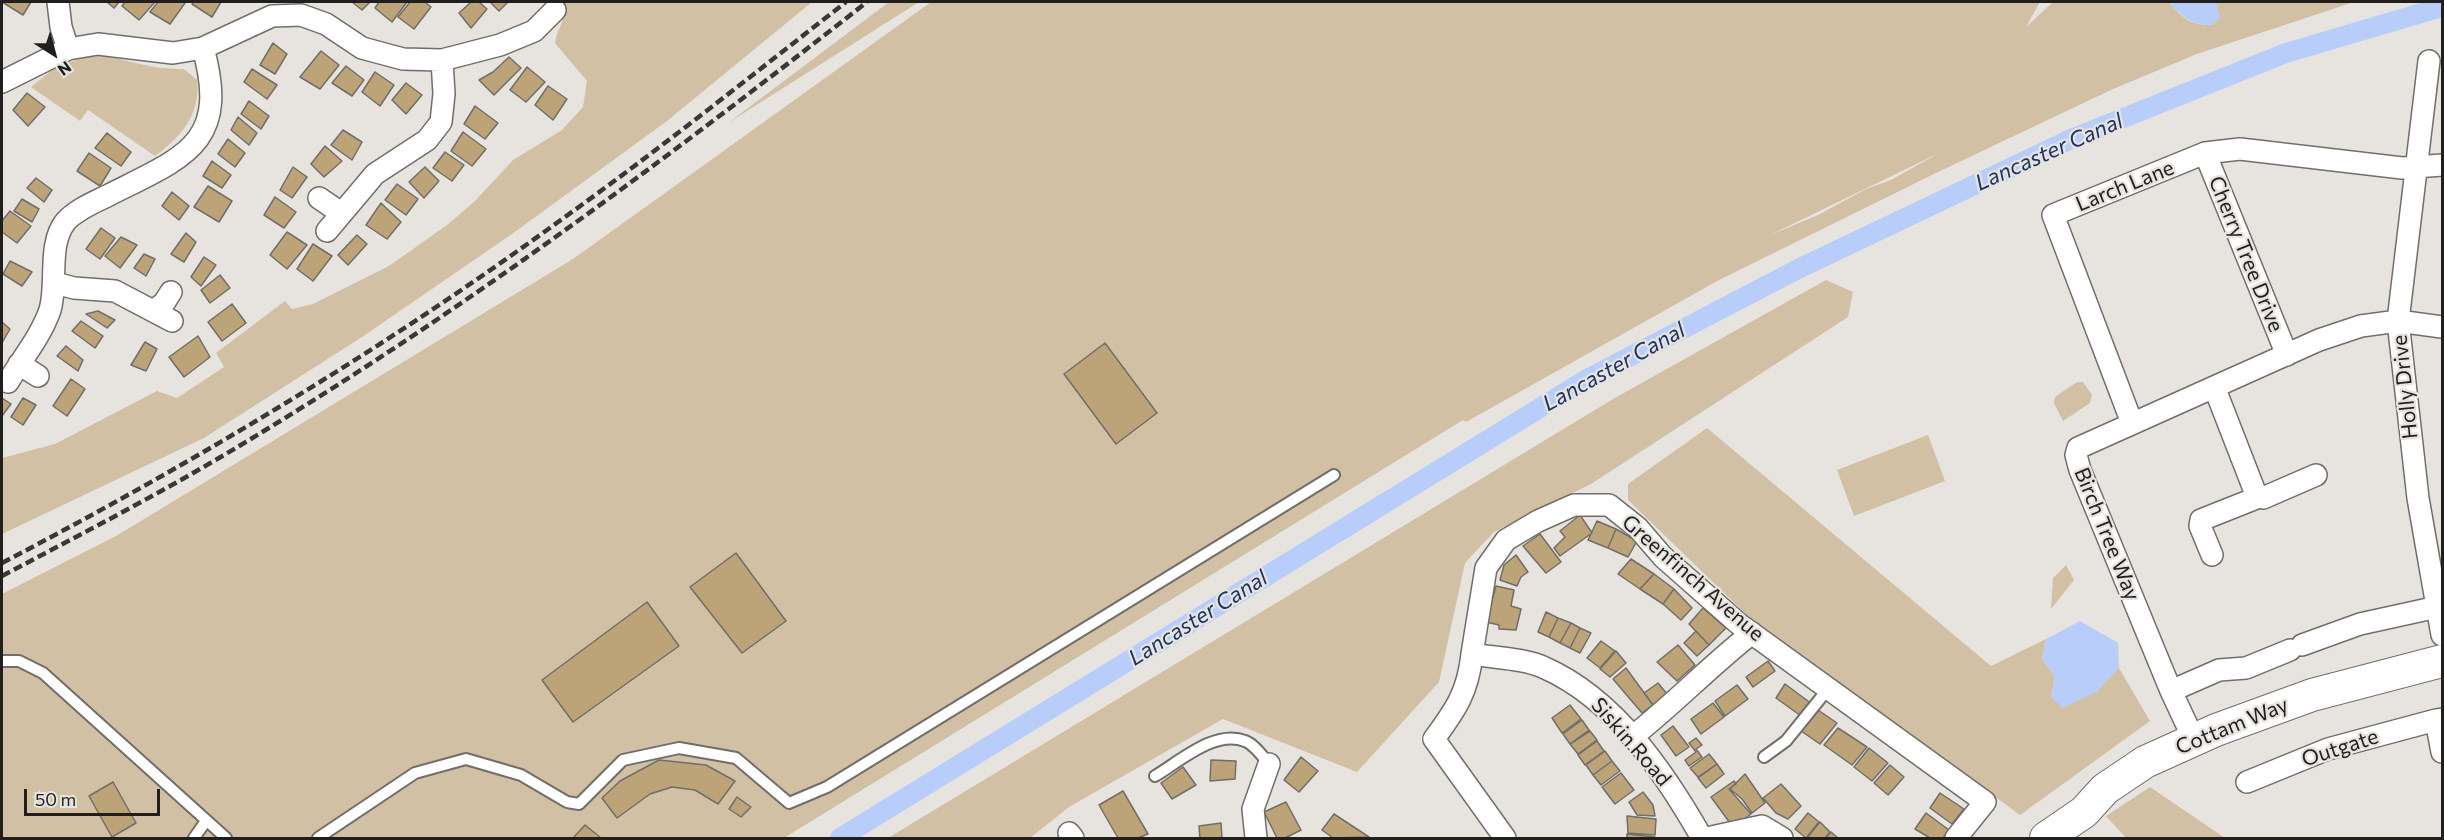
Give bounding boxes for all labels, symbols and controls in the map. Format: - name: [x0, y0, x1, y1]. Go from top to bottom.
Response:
- north arrow: [24, 24, 84, 84]
- text: N: [54, 58, 75, 80]
- water label: Lancaster Canal: [1971, 108, 2127, 196]
- street label: Larch Lane: [2072, 155, 2178, 217]
- street label: Cherry Tree Drive: [2203, 172, 2289, 336]
- water label: Lancaster Canal: [1538, 317, 1690, 417]
- street label: Holly Drive: [2387, 334, 2423, 440]
- street label: Birch Tree Way: [2069, 464, 2145, 604]
- street label: Greenfinch Avenue: [1617, 510, 1769, 646]
- water label: Lancaster Canal: [1124, 565, 1272, 671]
- street label: Cottam Way: [2172, 692, 2292, 760]
- street label: Siskin Road: [1586, 693, 1676, 791]
- street label: Outgate: [2298, 724, 2382, 772]
- scale bar: [27, 777, 164, 815]
- text: 50 m: [35, 788, 76, 810]

